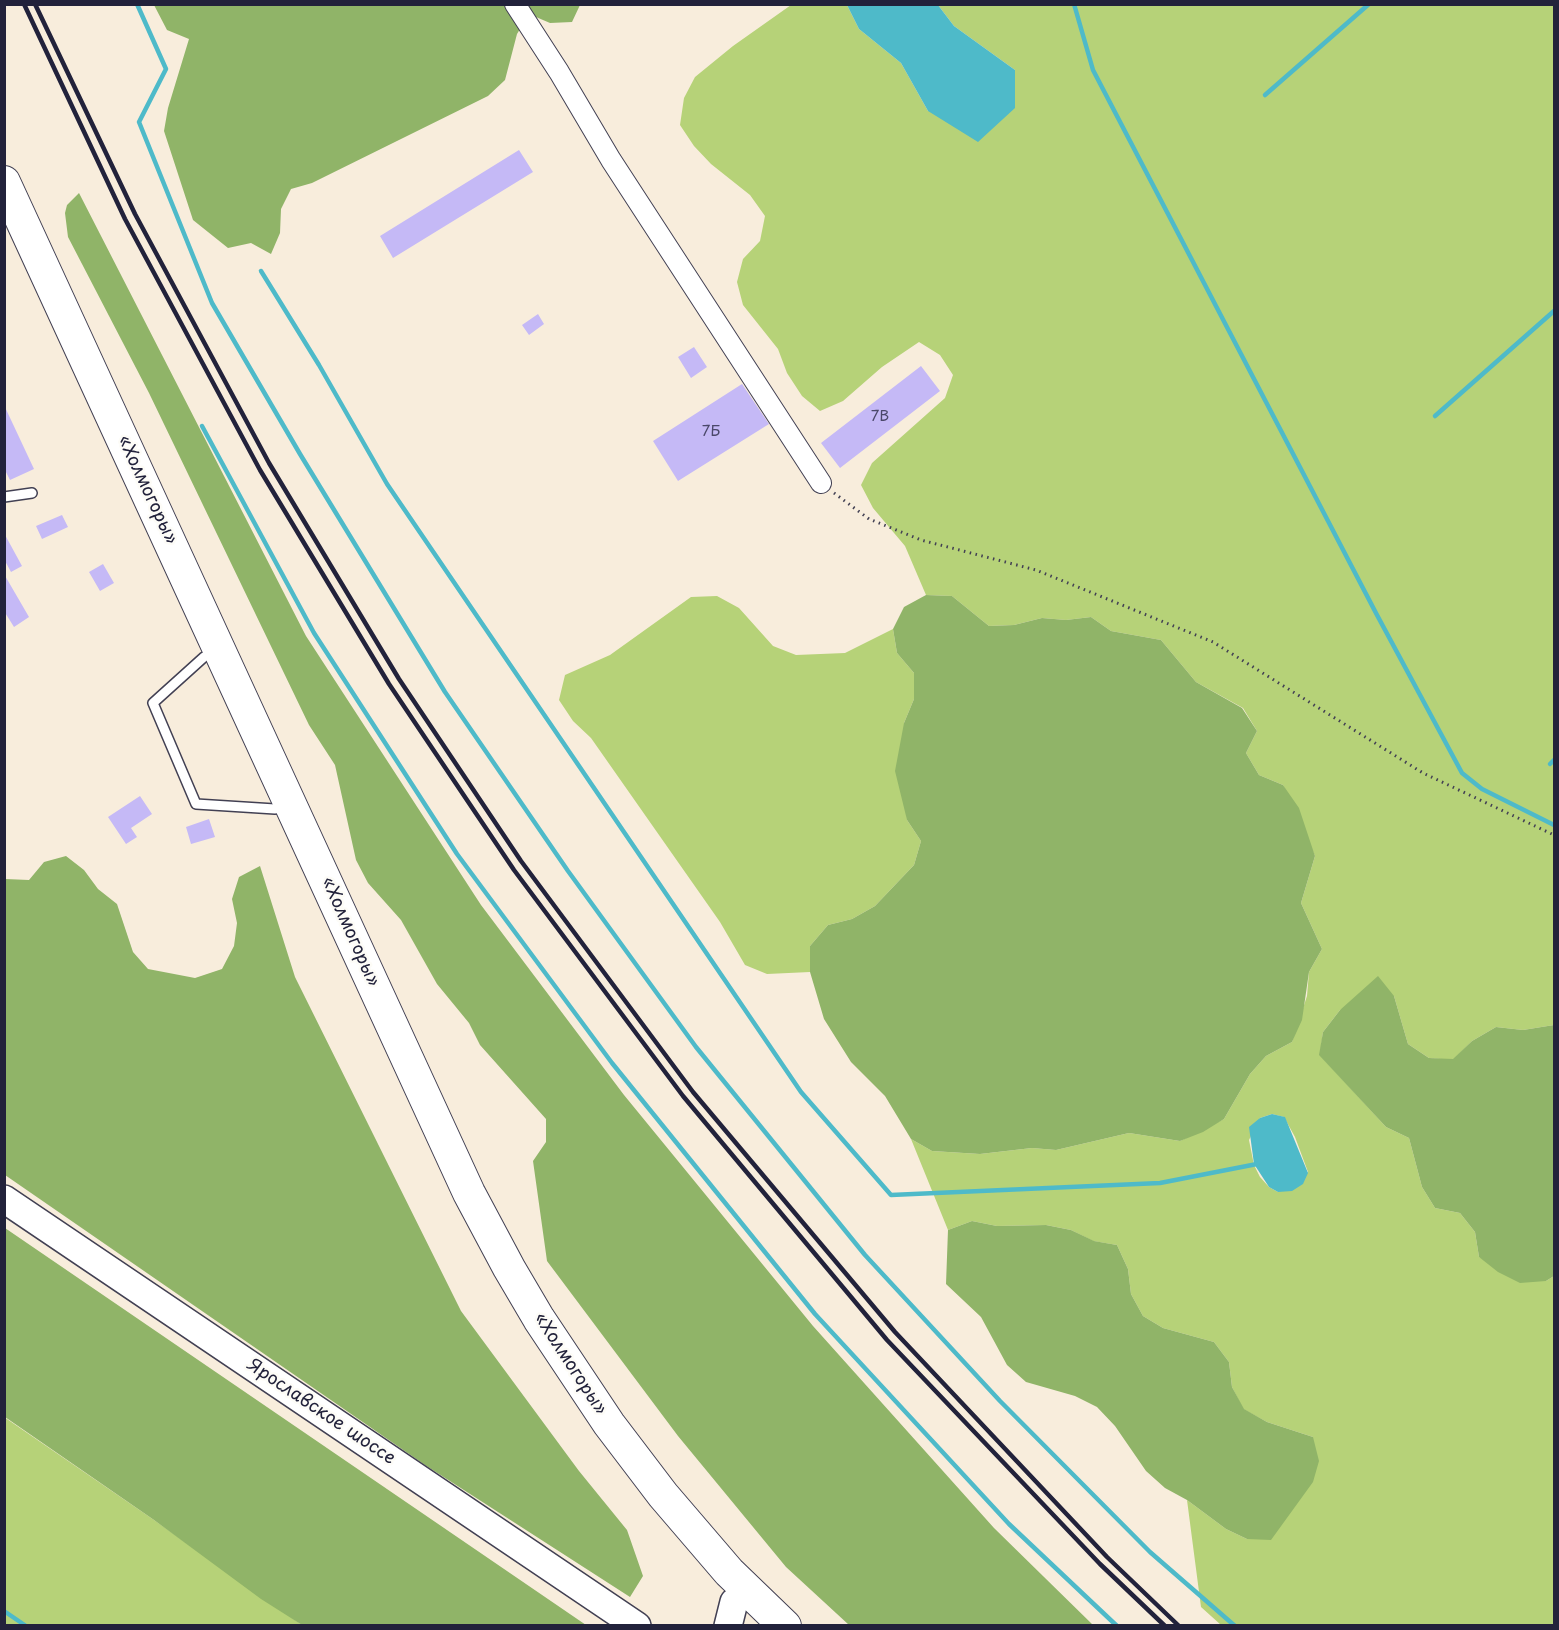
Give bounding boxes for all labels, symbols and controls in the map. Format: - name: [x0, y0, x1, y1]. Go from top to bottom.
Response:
- house number: 7В: [871, 408, 889, 426]
- house number: 7Б: [702, 423, 720, 441]
- street label: «Холмогоры»: [112, 432, 182, 548]
- street label: «Холмогоры»: [316, 874, 384, 990]
- street label: «Холмогоры»: [529, 1309, 611, 1419]
- street label: Ярославское шоссе: [243, 1354, 399, 1470]

